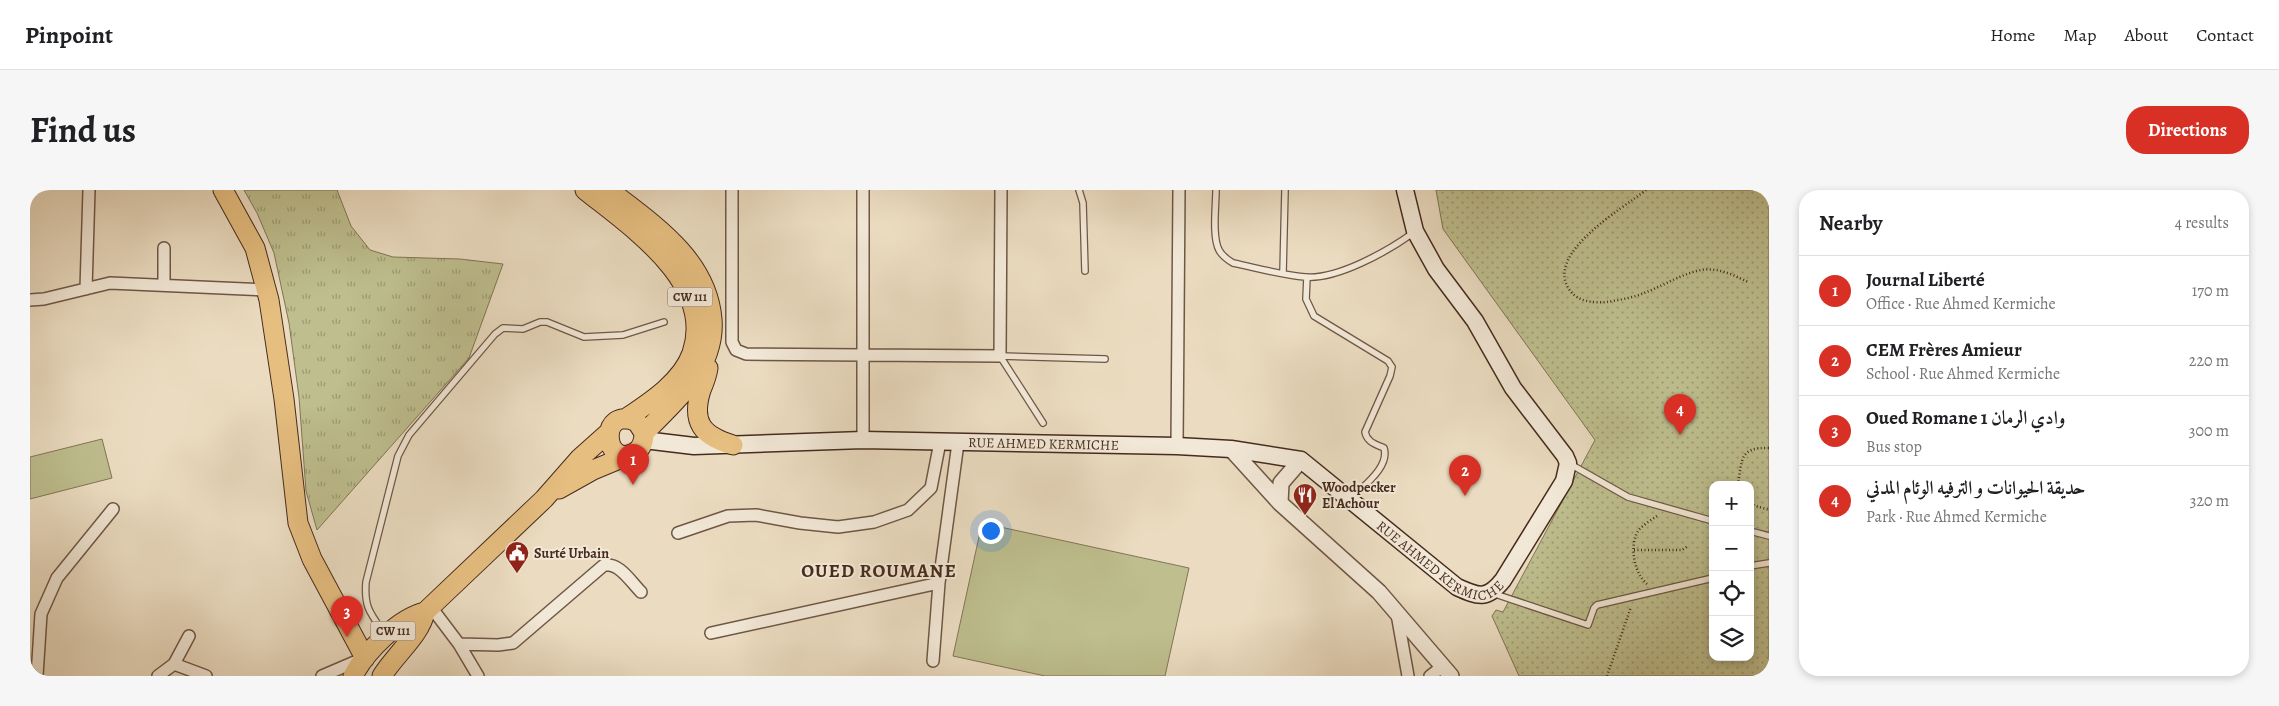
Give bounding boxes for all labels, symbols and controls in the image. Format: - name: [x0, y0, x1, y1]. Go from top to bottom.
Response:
- text: Pinpoint: [25, 19, 113, 51]
- text: Home: [1990, 23, 2035, 47]
- text: Map: [2063, 23, 2096, 47]
- text: About: [2124, 23, 2168, 47]
- text: Contact: [2196, 23, 2254, 47]
- text: Find us: [30, 106, 136, 154]
- button: Directions: [2126, 106, 2249, 154]
- text: Nearby: [1819, 209, 1882, 237]
- text: 4 results: [2175, 212, 2229, 234]
- text: Journal Liberté: [1866, 267, 1985, 293]
- text: 1: [1832, 280, 1838, 302]
- text: 170 m: [2192, 280, 2229, 302]
- road number: CW 111: [668, 288, 712, 306]
- text: Office · Rue Ahmed Kermiche: [1866, 293, 2056, 315]
- text: CEM Frères Amieur: [1866, 337, 2022, 363]
- text: 2: [1831, 350, 1839, 372]
- text: 220 m: [2189, 350, 2229, 372]
- text: School · Rue Ahmed Kermiche: [1866, 363, 2060, 385]
- pin: 4: [1664, 394, 1696, 435]
- text: Oued Romane 1 وادي الرمان: [1866, 405, 2065, 431]
- text: 3: [1832, 420, 1838, 442]
- text: 300 m: [2189, 420, 2229, 442]
- street label: RUE AHMED KERMICHE: [968, 433, 1119, 455]
- text: Bus stop: [1866, 436, 1922, 458]
- pin: 1: [617, 444, 649, 485]
- pin: 2: [1449, 455, 1481, 496]
- text: حديقة الحيوانات و الترفيه الوئام المدني: [1866, 475, 2085, 501]
- place label: Woodpecker El Achour: [1321, 478, 1396, 513]
- map controls: [1709, 481, 1754, 661]
- button: +: [1709, 481, 1754, 526]
- restaurant icon: Woodpecker El Achour: [1292, 482, 1318, 516]
- text: 4: [1831, 490, 1839, 512]
- text: 320 m: [2190, 490, 2229, 512]
- text: Park · Rue Ahmed Kermiche: [1866, 506, 2047, 528]
- street label: RUE AHMED KERMICHE: [1372, 516, 1508, 605]
- your location: [978, 518, 1004, 544]
- button: −: [1709, 526, 1754, 571]
- public building icon: Surté Urbain: [504, 540, 530, 574]
- place label: Surté Urbain: [534, 544, 609, 563]
- district label: OUED ROUMANE: [801, 558, 957, 584]
- button: locate: [1709, 571, 1754, 616]
- pin: 3: [331, 596, 363, 637]
- button: layers: [1709, 616, 1754, 661]
- road number: CW 111: [370, 622, 416, 641]

